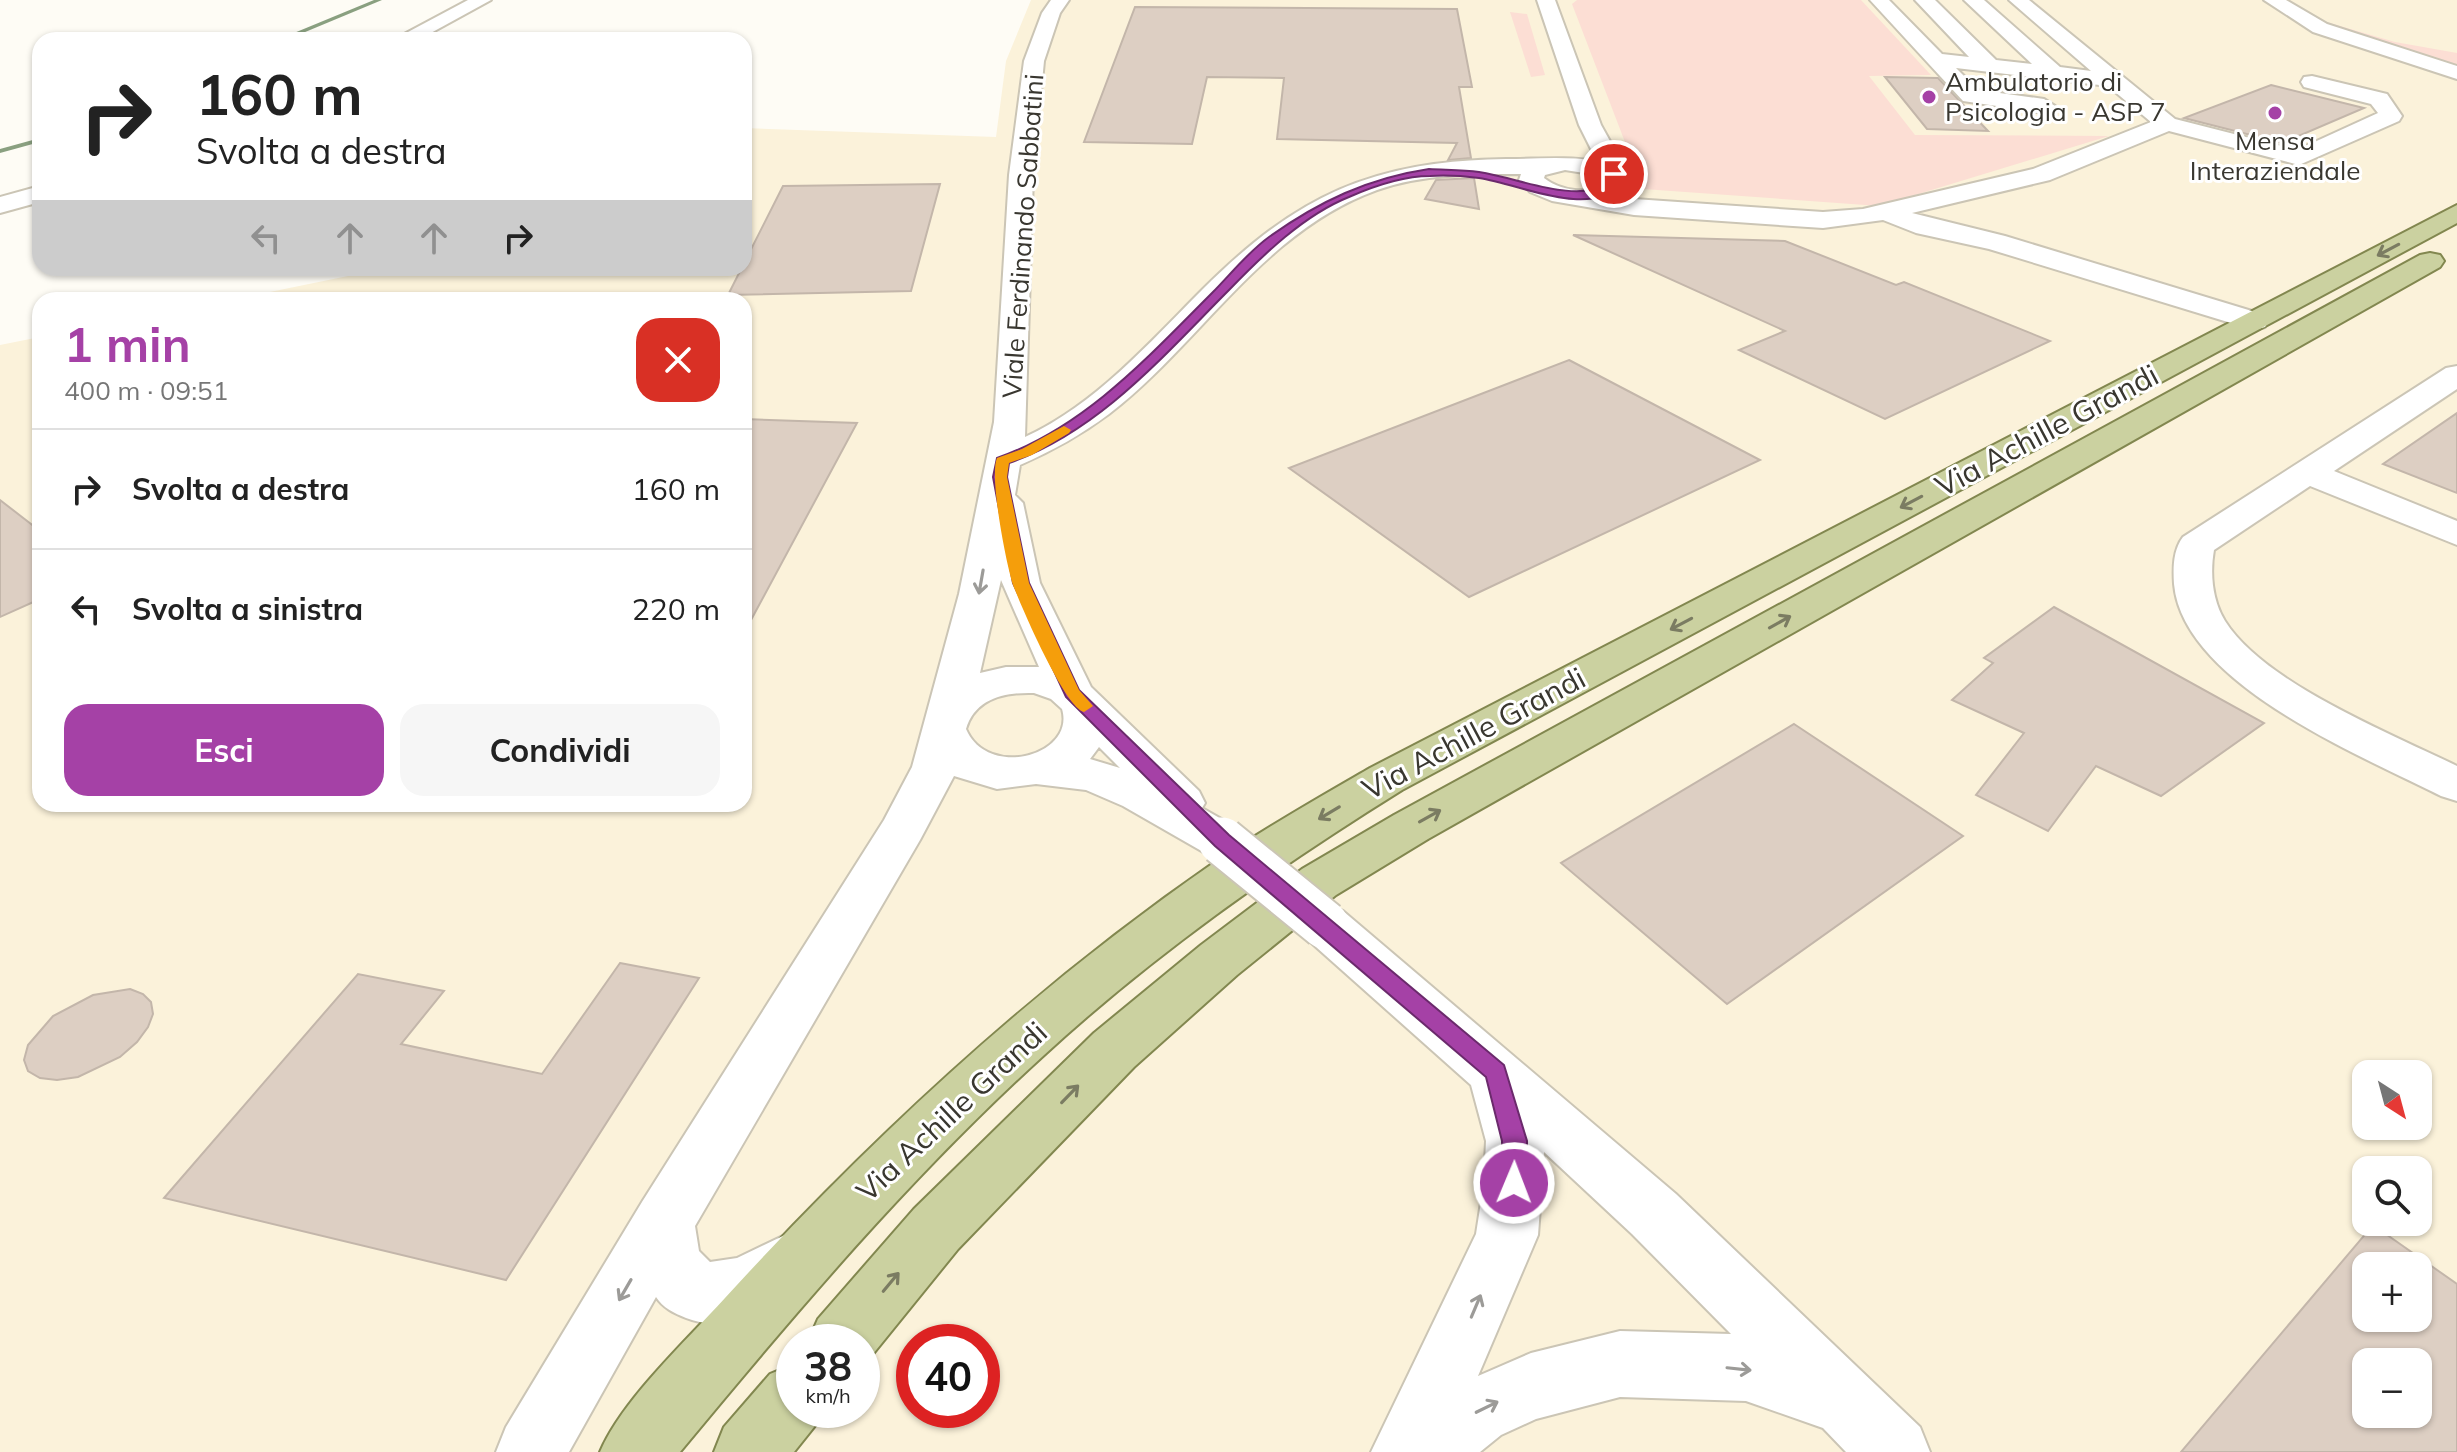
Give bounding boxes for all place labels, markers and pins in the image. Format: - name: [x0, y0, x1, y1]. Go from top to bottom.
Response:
- place label: Ambulatorio di Psicologia - ASP 7: [1945, 65, 2166, 128]
- marker: Ambulatorio di Psicologia - ASP 7: [1920, 88, 1938, 106]
- marker: Mensa Interaziendale: [2266, 104, 2284, 122]
- place label: Mensa Interaziendale: [2190, 124, 2360, 187]
- pin: [1580, 140, 1648, 208]

